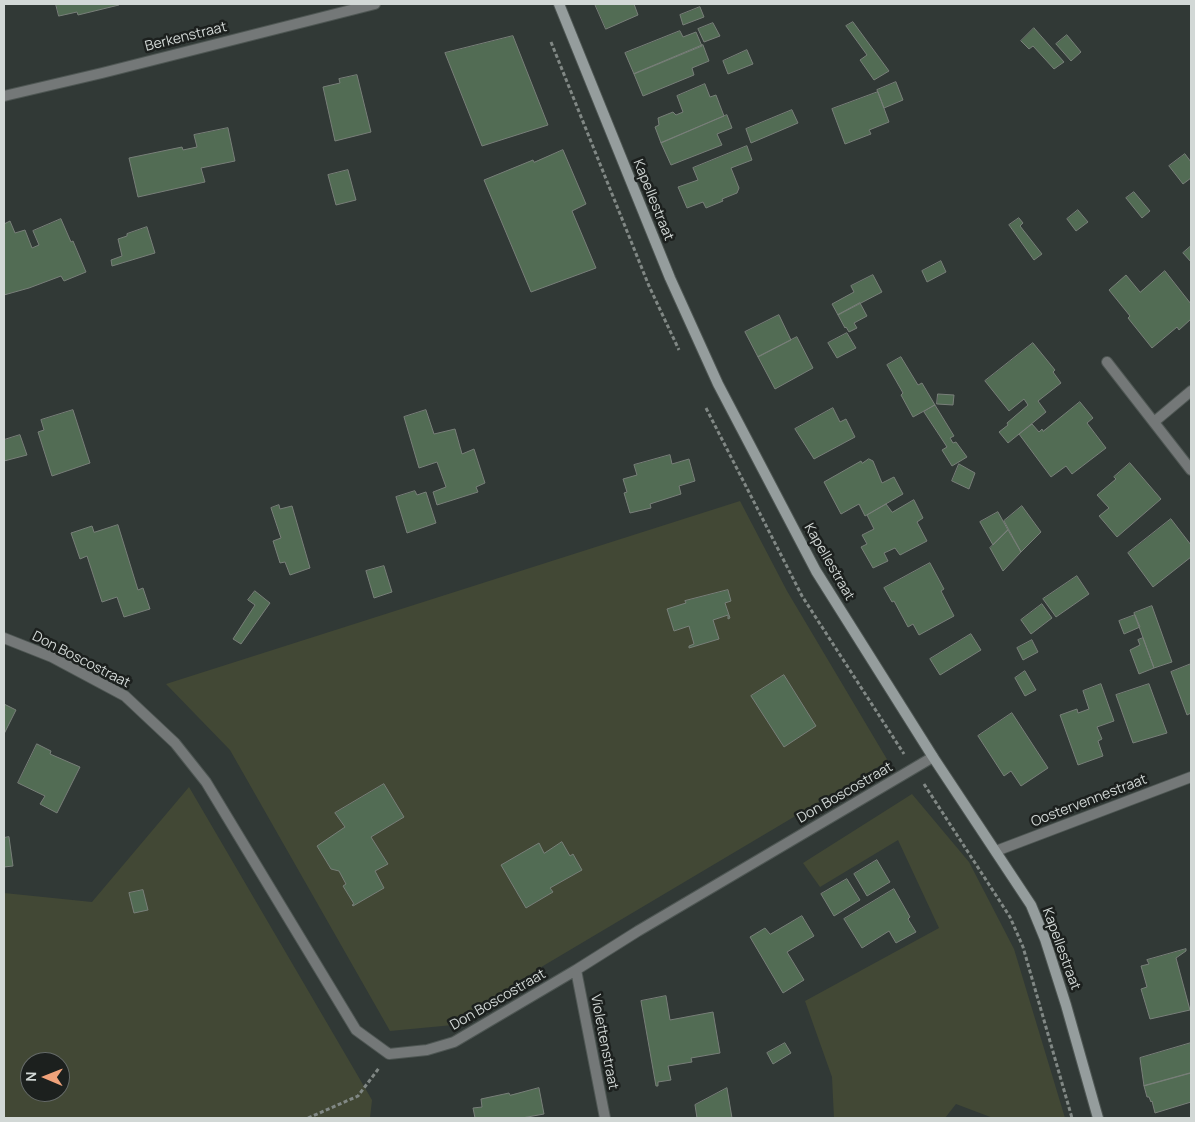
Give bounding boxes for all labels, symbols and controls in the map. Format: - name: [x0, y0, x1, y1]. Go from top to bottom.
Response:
- street label: Berkenstraat: [143, 19, 229, 55]
- street label: Kapellestraat: [629, 157, 677, 243]
- street label: Kapellestraat: [800, 520, 858, 604]
- street label: Don Boscostraat: [29, 628, 133, 692]
- street label: Don Boscostraat: [794, 759, 896, 827]
- street label: Oostervennestraat: [1029, 771, 1149, 831]
- street label: Kapellestraat: [1038, 906, 1084, 992]
- street label: Don Boscostraat: [447, 966, 549, 1034]
- street label: Violettenstraat: [587, 993, 621, 1091]
- north arrow: [20, 1052, 70, 1102]
- text: N: [21, 1072, 40, 1082]

